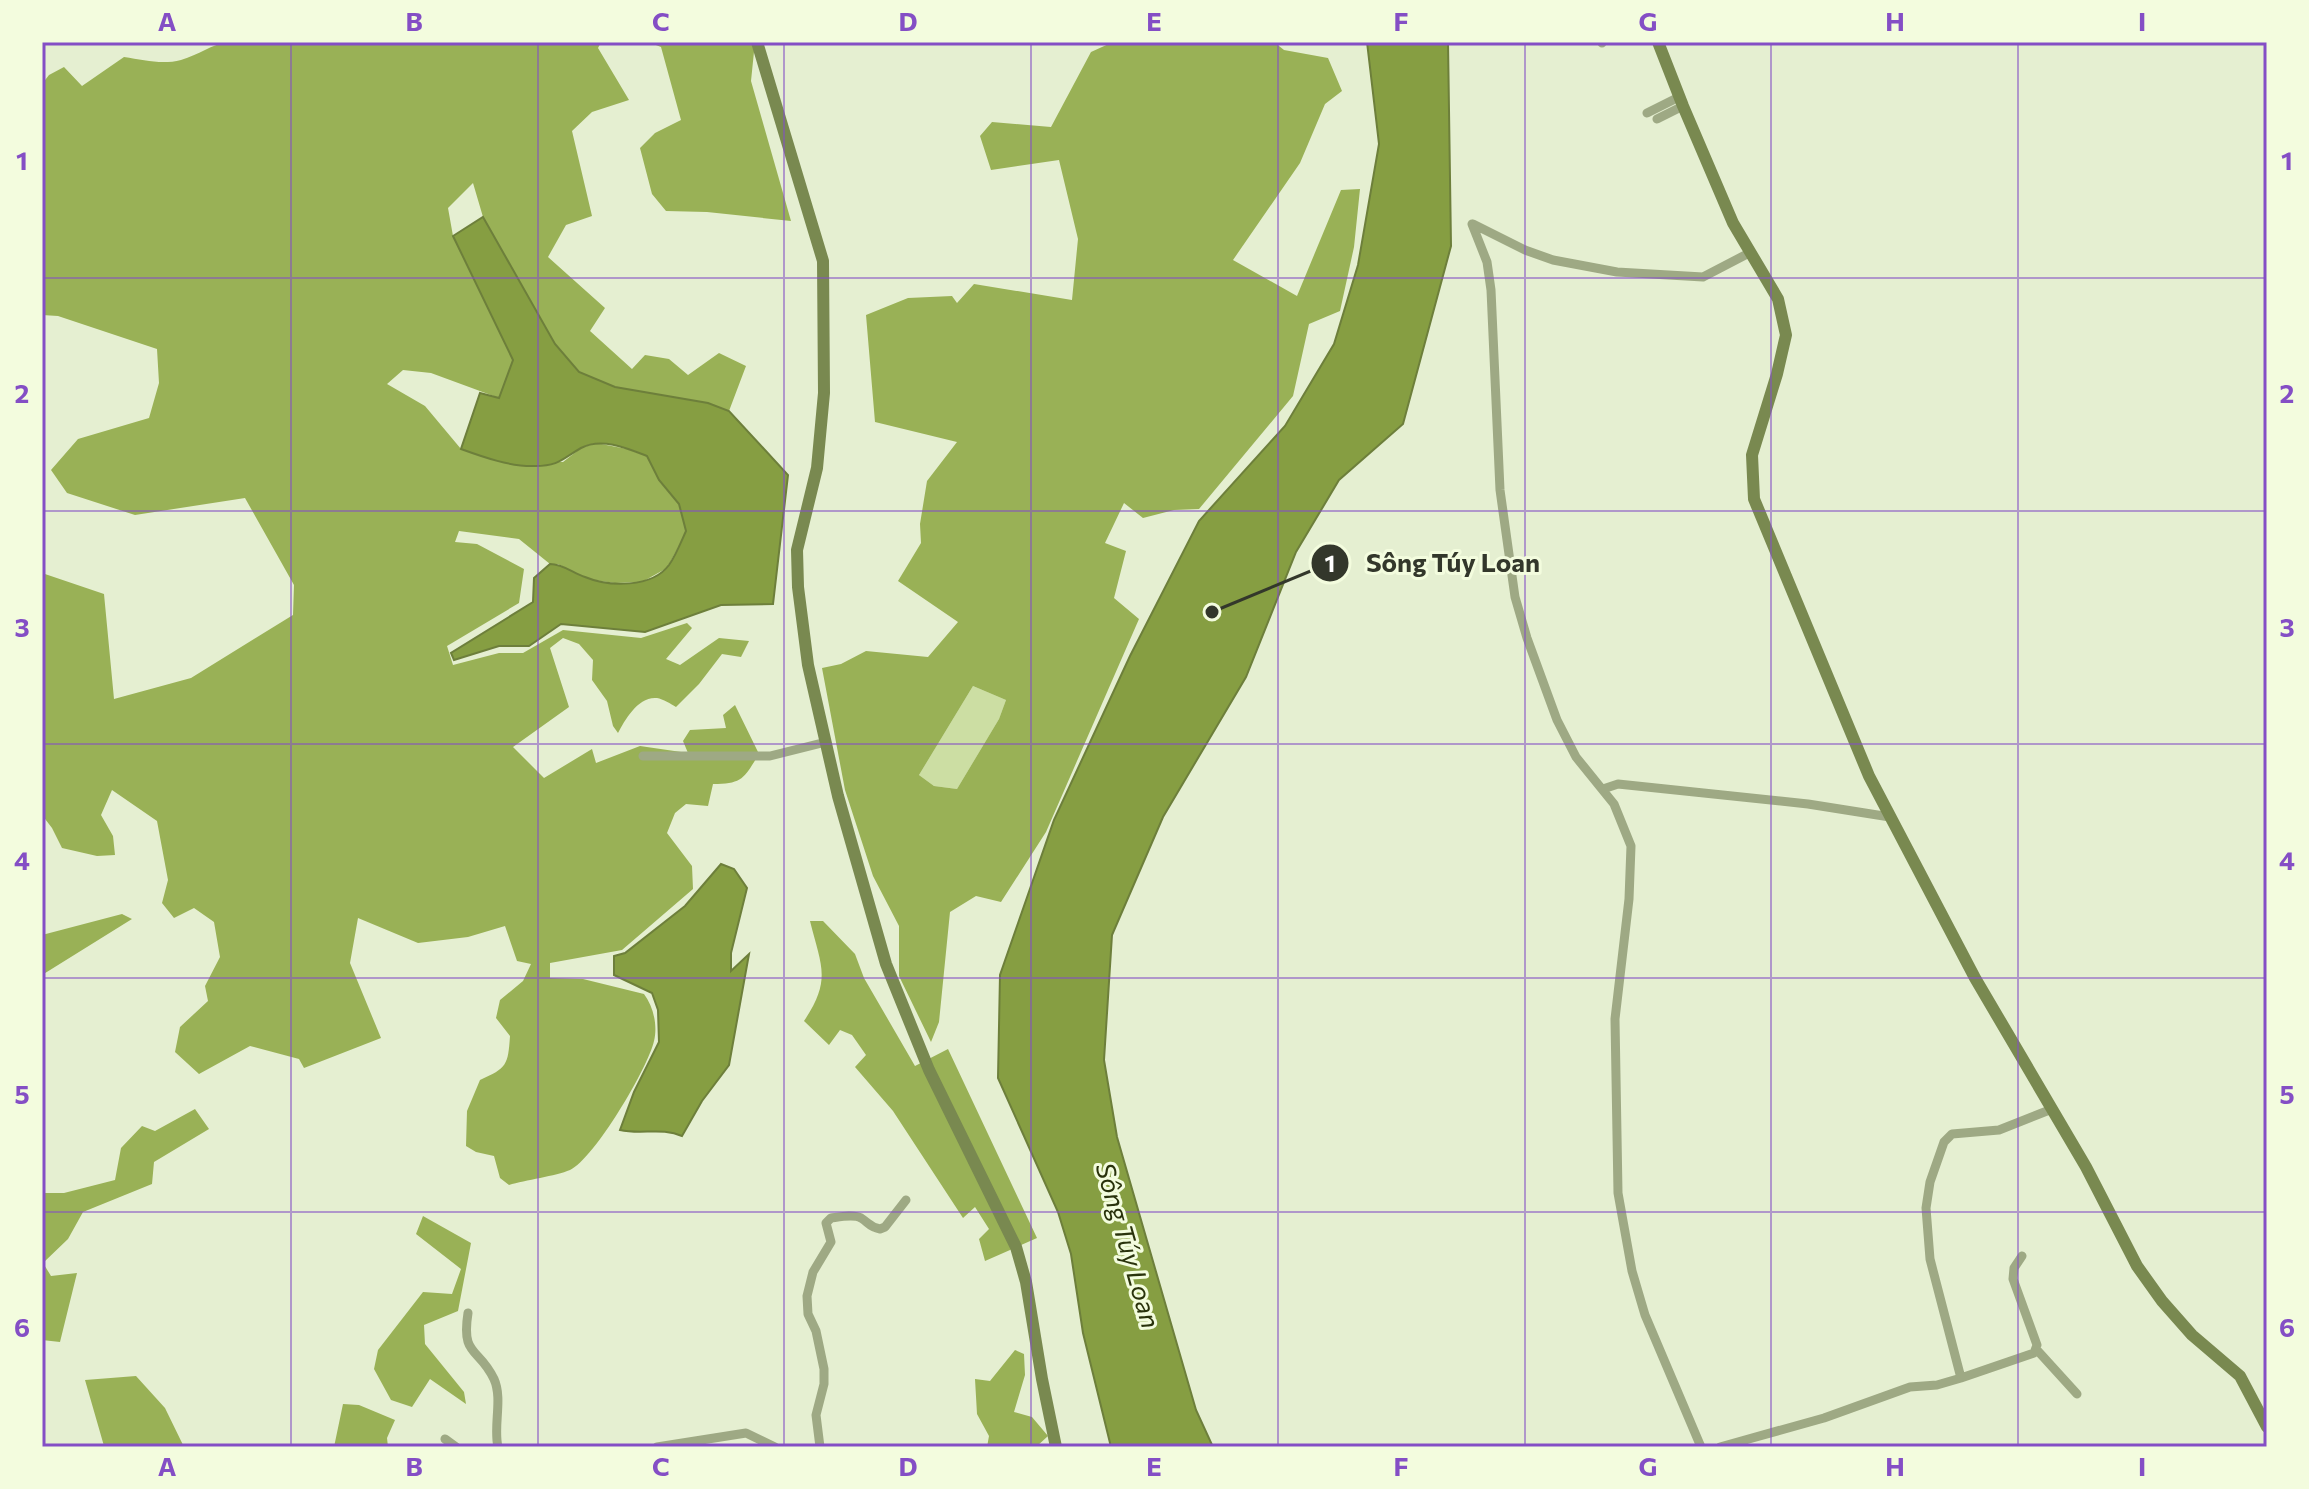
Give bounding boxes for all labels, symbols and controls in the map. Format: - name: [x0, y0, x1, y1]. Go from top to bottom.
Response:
- text: A: [158, 5, 177, 36]
- text: B: [405, 5, 423, 36]
- text: C: [652, 5, 670, 36]
- text: D: [898, 5, 918, 36]
- text: E: [1146, 5, 1162, 36]
- text: F: [1393, 5, 1409, 36]
- text: G: [1639, 5, 1657, 36]
- text: H: [1885, 5, 1905, 36]
- text: I: [2138, 5, 2146, 36]
- text: 1: [16, 144, 28, 175]
- text: 1: [2281, 144, 2293, 175]
- text: 2: [15, 377, 29, 408]
- text: 2: [2280, 377, 2294, 408]
- callout: Sông Túy Loan: [1310, 538, 1556, 588]
- text: Sông Túy Loan: [1366, 546, 1540, 577]
- text: 1: [1325, 548, 1335, 577]
- text: 3: [14, 611, 30, 642]
- text: 3: [2279, 611, 2295, 642]
- text: 4: [14, 844, 30, 875]
- text: 4: [2279, 844, 2295, 875]
- text: 5: [14, 1078, 30, 1109]
- text: 5: [2279, 1078, 2295, 1109]
- water label: Sông Túy Loan: [1091, 1158, 1167, 1332]
- text: 6: [14, 1311, 30, 1342]
- text: 6: [2279, 1311, 2295, 1342]
- text: A: [158, 1450, 177, 1481]
- text: B: [405, 1450, 423, 1481]
- text: C: [652, 1450, 670, 1481]
- text: D: [898, 1450, 918, 1481]
- text: E: [1146, 1450, 1162, 1481]
- text: F: [1393, 1450, 1409, 1481]
- text: G: [1639, 1450, 1657, 1481]
- text: H: [1885, 1450, 1905, 1481]
- text: I: [2138, 1450, 2146, 1481]

